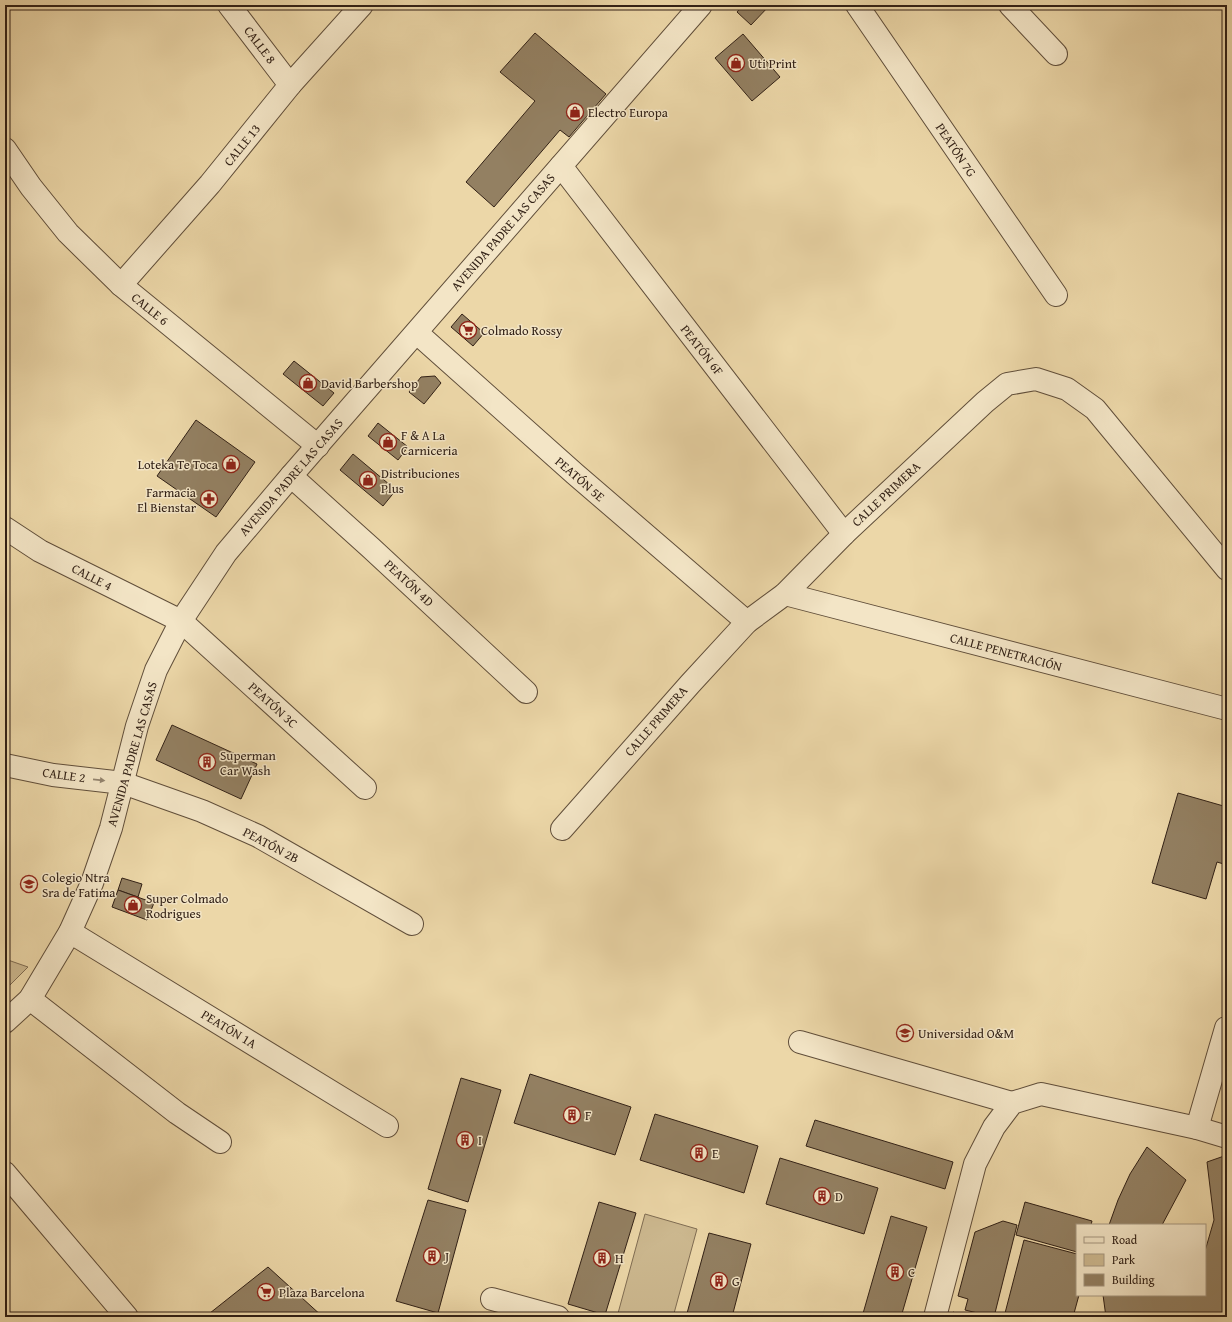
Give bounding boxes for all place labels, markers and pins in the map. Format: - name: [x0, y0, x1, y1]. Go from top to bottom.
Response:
- shop icon: Uti Print: [726, 53, 746, 73]
- place label: Uti Print: [749, 54, 797, 73]
- shop icon: Electro Europa: [565, 102, 585, 122]
- place label: Electro Europa: [588, 103, 669, 122]
- supermarket icon: Colmado Rossy: [458, 320, 478, 340]
- place label: Colmado Rossy: [481, 321, 563, 340]
- shop icon: David Barbershop: [298, 373, 318, 393]
- place label: David Barbershop: [321, 374, 418, 393]
- place label: F & A La Carniceria: [401, 426, 458, 460]
- shop icon: F & A La Carniceria: [378, 432, 398, 452]
- shop icon: Loteka Te Toca: [221, 454, 241, 474]
- place label: Loteka Te Toca: [138, 455, 219, 474]
- place label: Distribuciones Plus: [381, 464, 460, 498]
- shop icon: Distribuciones Plus: [358, 470, 378, 490]
- place label: Farmacia El Bienstar: [137, 483, 197, 517]
- pharmacy icon: Farmacia El Bienstar: [199, 489, 219, 509]
- place label: Superman Car Wash: [220, 746, 277, 780]
- building icon: Superman Car Wash: [197, 752, 217, 772]
- place label: Colegio Ntra Sra de Fatima: [42, 868, 116, 902]
- school or university icon: Colegio Ntra Sra de Fatima: [19, 874, 39, 894]
- place label: Super Colmado Rodrigues: [146, 889, 229, 923]
- shop icon: Super Colmado Rodrigues: [123, 895, 143, 915]
- school or university icon: Universidad O&M: [895, 1023, 915, 1043]
- place label: Universidad O&M: [918, 1024, 1015, 1043]
- building icon: F: [562, 1105, 582, 1125]
- place label: F: [585, 1106, 591, 1125]
- building icon: I: [455, 1130, 475, 1150]
- place label: I: [478, 1131, 482, 1150]
- building icon: E: [689, 1143, 709, 1163]
- place label: E: [712, 1144, 719, 1163]
- building icon: D: [812, 1186, 832, 1206]
- place label: D: [835, 1187, 843, 1206]
- building icon: J: [422, 1246, 442, 1266]
- place label: J: [443, 1247, 449, 1266]
- building icon: H: [592, 1248, 612, 1268]
- place label: H: [615, 1249, 624, 1268]
- building icon: C: [885, 1262, 905, 1282]
- place label: C: [908, 1263, 915, 1282]
- building icon: G: [709, 1271, 729, 1291]
- place label: G: [732, 1272, 740, 1291]
- supermarket icon: Plaza Barcelona: [256, 1282, 276, 1302]
- place label: Plaza Barcelona: [279, 1283, 366, 1302]

